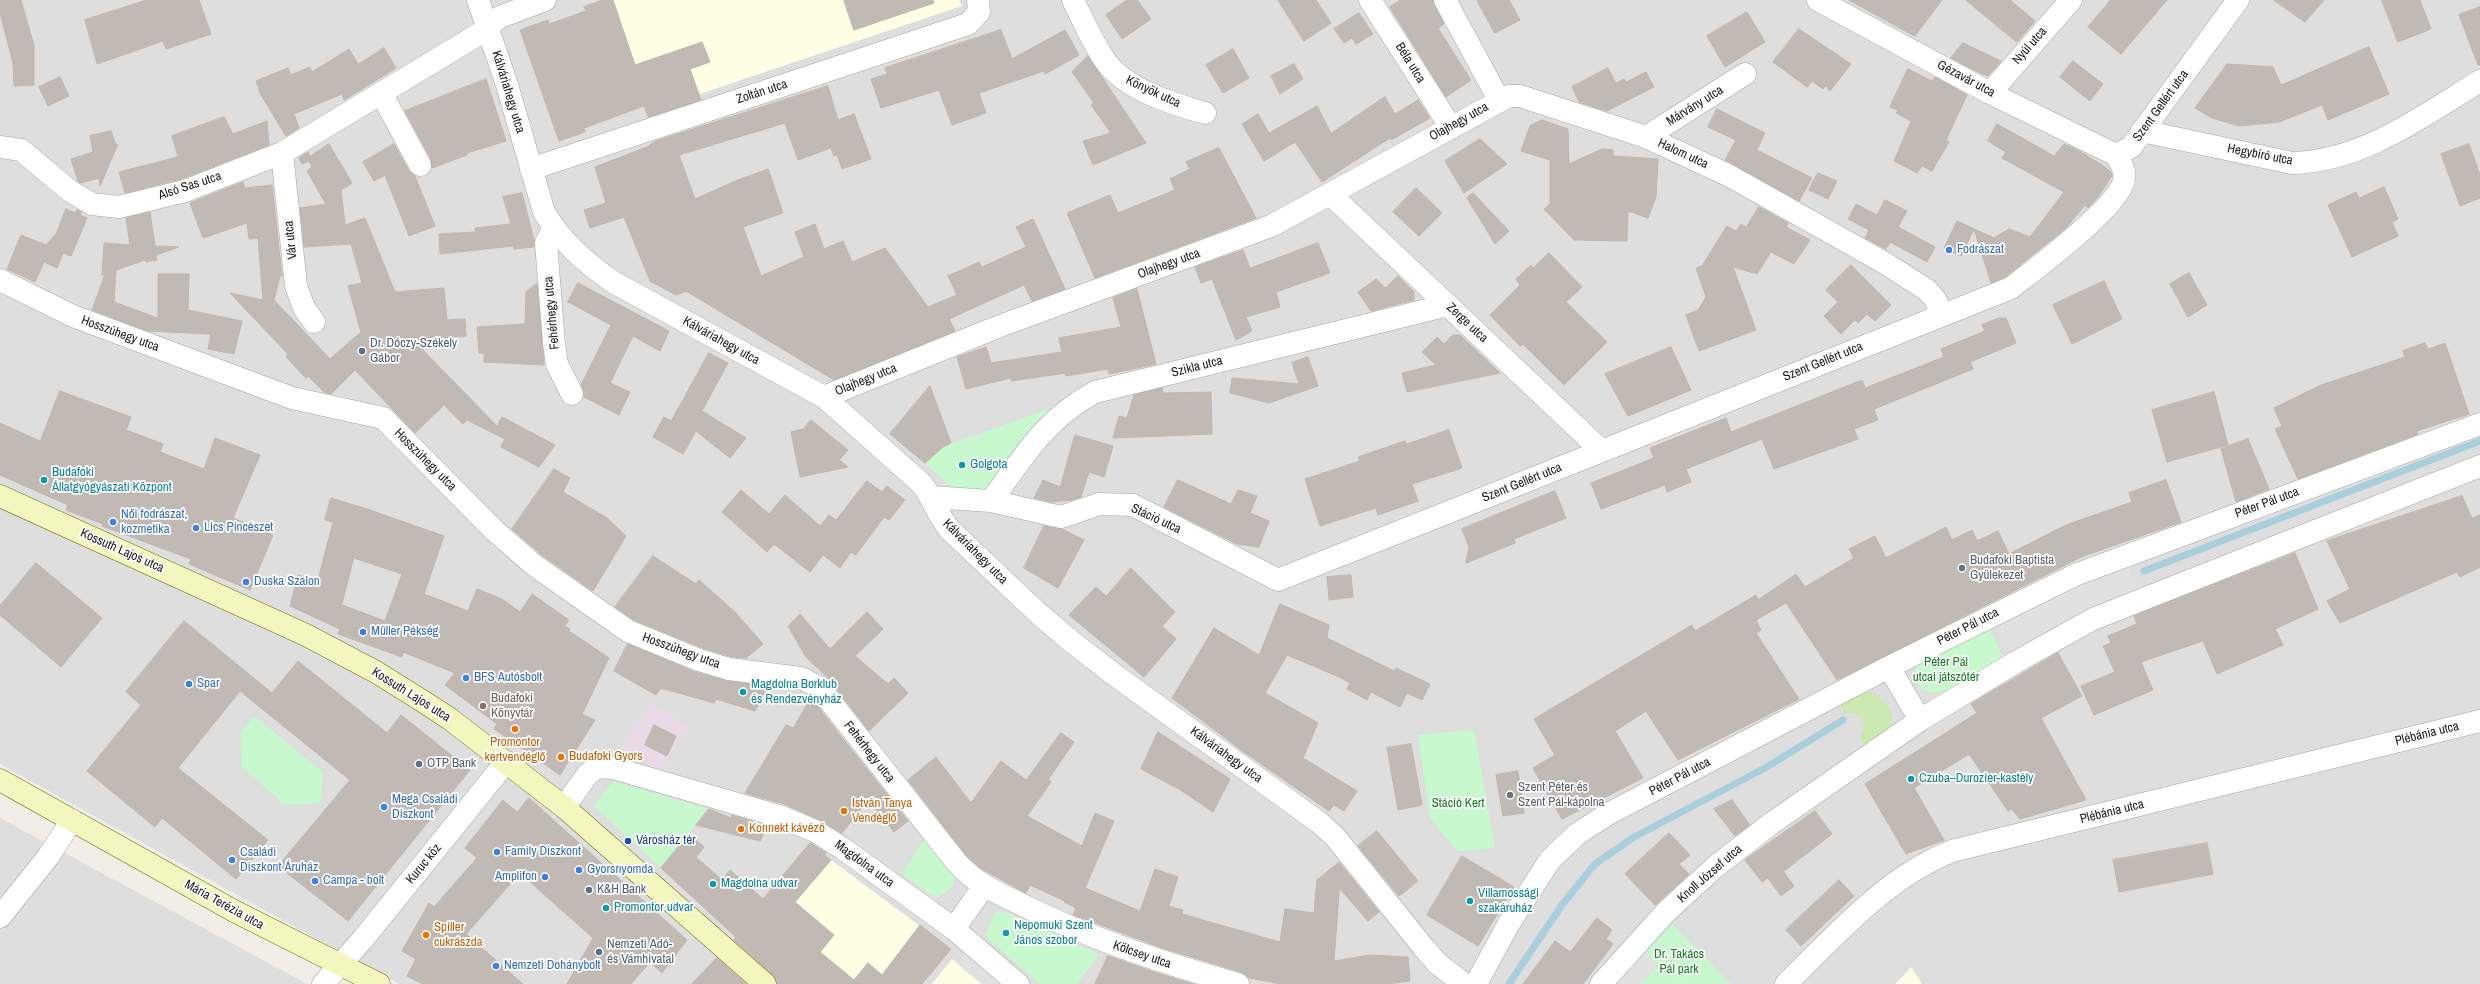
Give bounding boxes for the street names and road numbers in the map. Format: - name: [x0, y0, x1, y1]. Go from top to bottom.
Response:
- street label: Nyúl utca: [2010, 24, 2050, 68]
- street label: Béla utca: [1392, 40, 1428, 86]
- street label: Kálváriahegy utca: [488, 49, 528, 135]
- street label: Gézavár utca: [1934, 57, 1998, 101]
- street label: Szent Gellért utca: [2130, 67, 2192, 145]
- street label: Könyök utca: [1123, 73, 1183, 111]
- street label: Zoltán utca: [735, 76, 789, 108]
- street label: Márvány utca: [1664, 82, 1726, 130]
- street label: Olajhegy utca: [1427, 99, 1491, 145]
- street label: Halom utca: [1655, 136, 1711, 172]
- street label: Hegybíró utca: [2226, 141, 2294, 169]
- street label: Alsó Sas utca: [157, 169, 223, 203]
- street label: Vár utca: [281, 220, 301, 260]
- street label: Olajhegy utca: [1136, 246, 1202, 282]
- street label: Fehérhegy utca: [541, 276, 563, 350]
- street label: Zerge utca: [1443, 300, 1491, 346]
- street label: Hosszúhegy utca: [79, 313, 161, 355]
- street label: Kálváriahegy utca: [680, 313, 762, 369]
- street label: Szent Gellért utca: [1781, 339, 1865, 385]
- street label: Szikla utca: [1170, 353, 1224, 381]
- street label: Olajhegy utca: [833, 361, 899, 399]
- street label: Hosszúhegy utca: [391, 426, 459, 494]
- street label: Szent Gellért utca: [1480, 460, 1564, 506]
- street label: Péter Pál utca: [2233, 484, 2301, 522]
- street label: Stáció utca: [1129, 501, 1183, 537]
- street label: Kálváriahegy utca: [939, 516, 1011, 588]
- street label: Kossuth Lajos utca: [78, 526, 166, 576]
- street label: Péter Pál utca: [1935, 605, 2001, 649]
- street label: Hosszúhegy utca: [640, 630, 722, 672]
- street label: Kossuth Lajos utca: [369, 665, 453, 725]
- street label: Fehérhegy utca: [840, 718, 898, 786]
- street label: Plébánia utca: [2393, 719, 2461, 749]
- street label: Kálváriahegy utca: [1187, 724, 1265, 786]
- street label: Péter Pál utca: [1647, 754, 1713, 800]
- street label: Plébánia utca: [2078, 797, 2146, 827]
- street label: Magdolna utca: [831, 837, 897, 891]
- street label: Kuruc köz: [403, 841, 445, 887]
- street label: Knoll József utca: [1674, 842, 1746, 906]
- street label: Mária Terézia utca: [182, 877, 266, 933]
- street label: Kölcsey utca: [1111, 938, 1173, 972]

